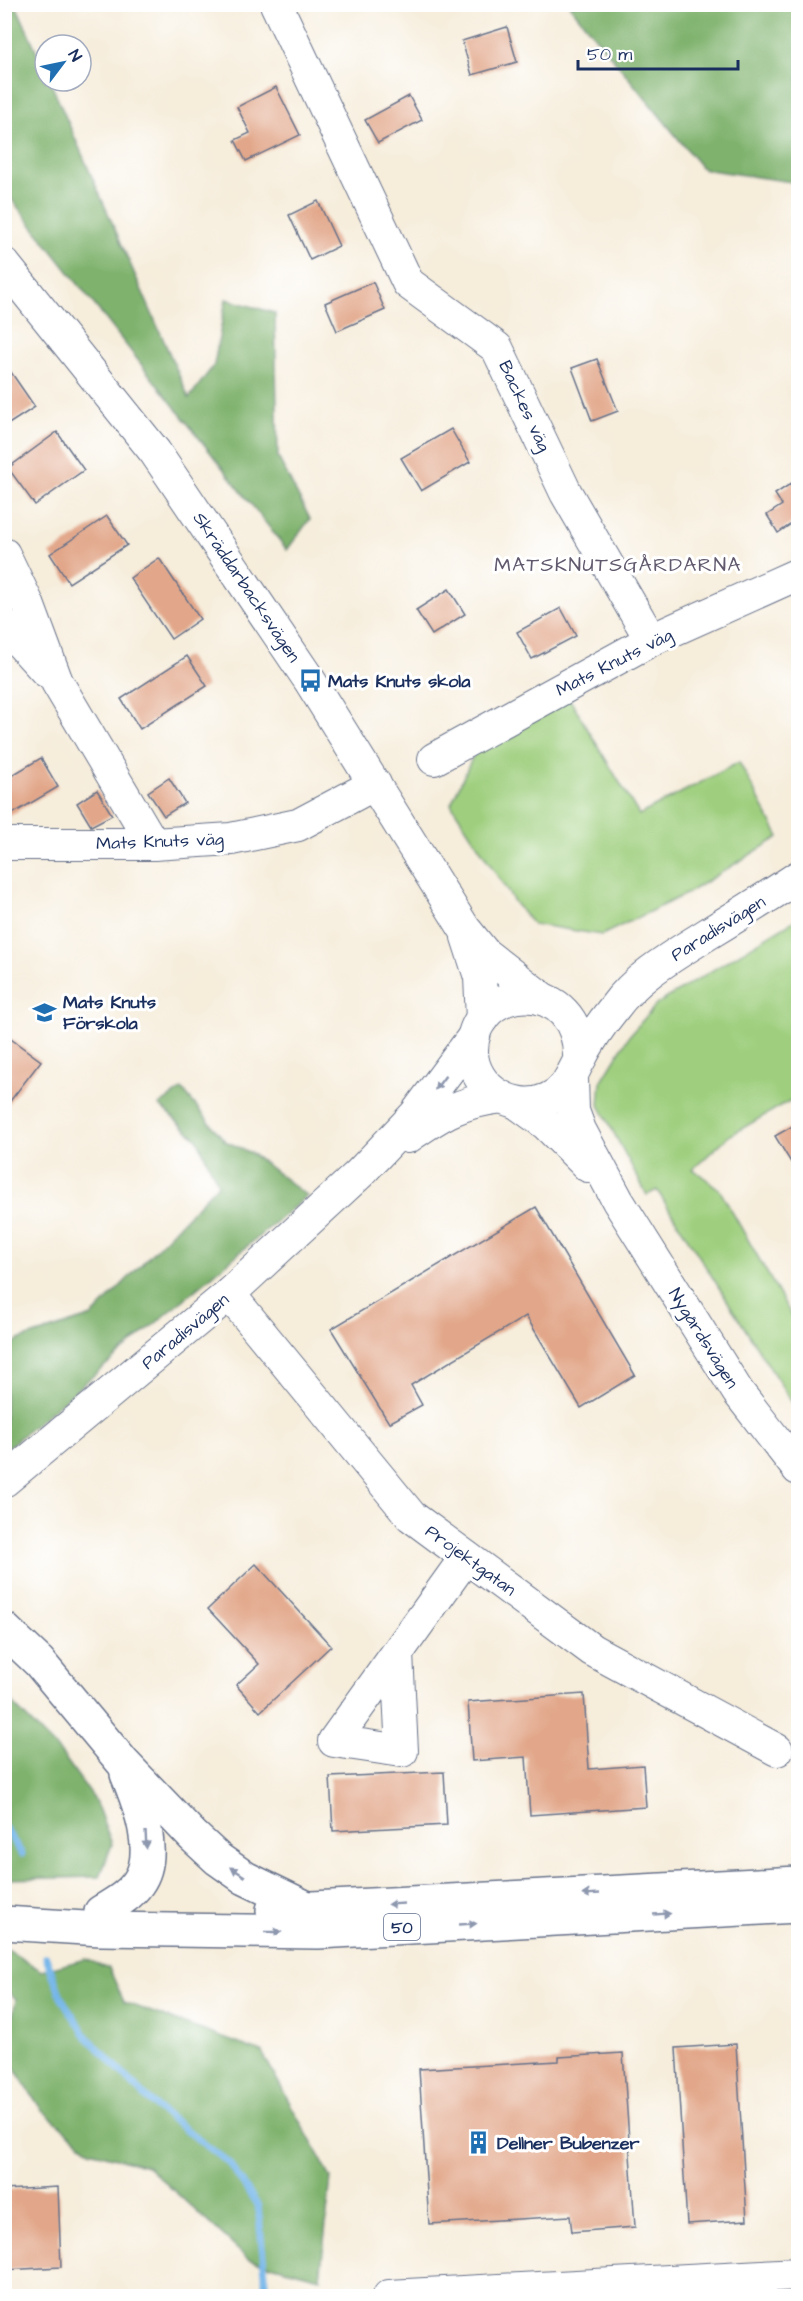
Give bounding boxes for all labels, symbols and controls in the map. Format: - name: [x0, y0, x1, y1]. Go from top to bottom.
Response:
- north arrow: [33, 33, 93, 93]
- scale bar: [578, 33, 738, 71]
- text: 50 m: [587, 42, 632, 67]
- text: N: [63, 45, 87, 66]
- street label: Backes väg: [492, 356, 557, 456]
- street label: Skräddarbacksvägen: [186, 507, 306, 668]
- district label: MATSKNUTSGÅRDARNA: [494, 551, 742, 579]
- street label: Mats Knuts väg: [552, 622, 677, 704]
- bus stop icon: Mats Knuts skola: [297, 668, 323, 694]
- place label: Mats Knuts skola: [328, 669, 471, 694]
- street label: Mats Knuts väg: [96, 827, 224, 857]
- street label: Paradisvägen: [666, 889, 771, 968]
- place label: Mats Knuts Förskola: [63, 990, 156, 1036]
- school or university icon: Mats Knuts Förskola: [32, 999, 58, 1025]
- one-way arrow: [433, 1075, 446, 1091]
- street label: Nygårdsvägen: [662, 1283, 744, 1394]
- street label: Paradisvägen: [136, 1287, 235, 1376]
- street label: Projektgatan: [420, 1519, 521, 1603]
- one-way arrow: [141, 1830, 150, 1849]
- one-way arrow: [230, 1867, 246, 1878]
- one-way arrow: [581, 1890, 600, 1899]
- one-way arrow: [386, 1900, 405, 1909]
- one-way arrow: [653, 1909, 672, 1918]
- road number: 50: [384, 1914, 420, 1940]
- one-way arrow: [458, 1919, 477, 1928]
- one-way arrow: [263, 1927, 282, 1937]
- building icon: Dellner Bubenzer: [466, 2130, 492, 2156]
- place label: Dellner Bubenzer: [497, 2131, 639, 2156]

